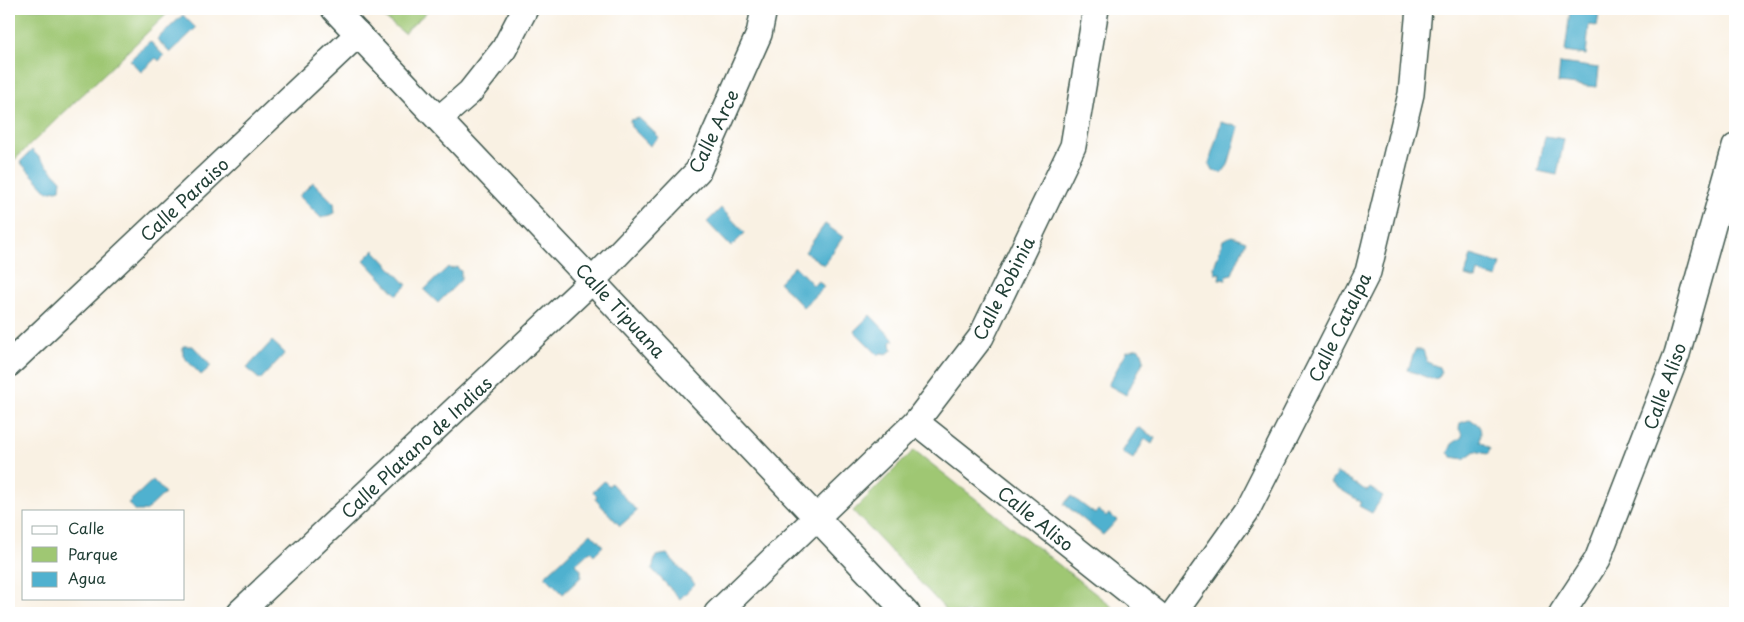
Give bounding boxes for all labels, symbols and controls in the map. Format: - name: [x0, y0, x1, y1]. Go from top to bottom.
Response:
- street label: Calle Arce: [681, 85, 745, 177]
- street label: Calle Paraiso: [134, 151, 235, 247]
- street label: Calle Robinia: [965, 231, 1041, 345]
- street label: Calle Tipuana: [570, 256, 673, 364]
- street label: Calle Catalpa: [1301, 268, 1377, 386]
- street label: Calle Aliso: [1636, 339, 1692, 433]
- street label: Calle Platano de Indias: [334, 370, 498, 524]
- street label: Calle Aliso: [992, 479, 1080, 557]
- legend: [22, 510, 185, 600]
- text: Calle: [68, 516, 105, 539]
- text: Parque: [68, 542, 118, 565]
- text: Agua: [68, 566, 106, 589]

